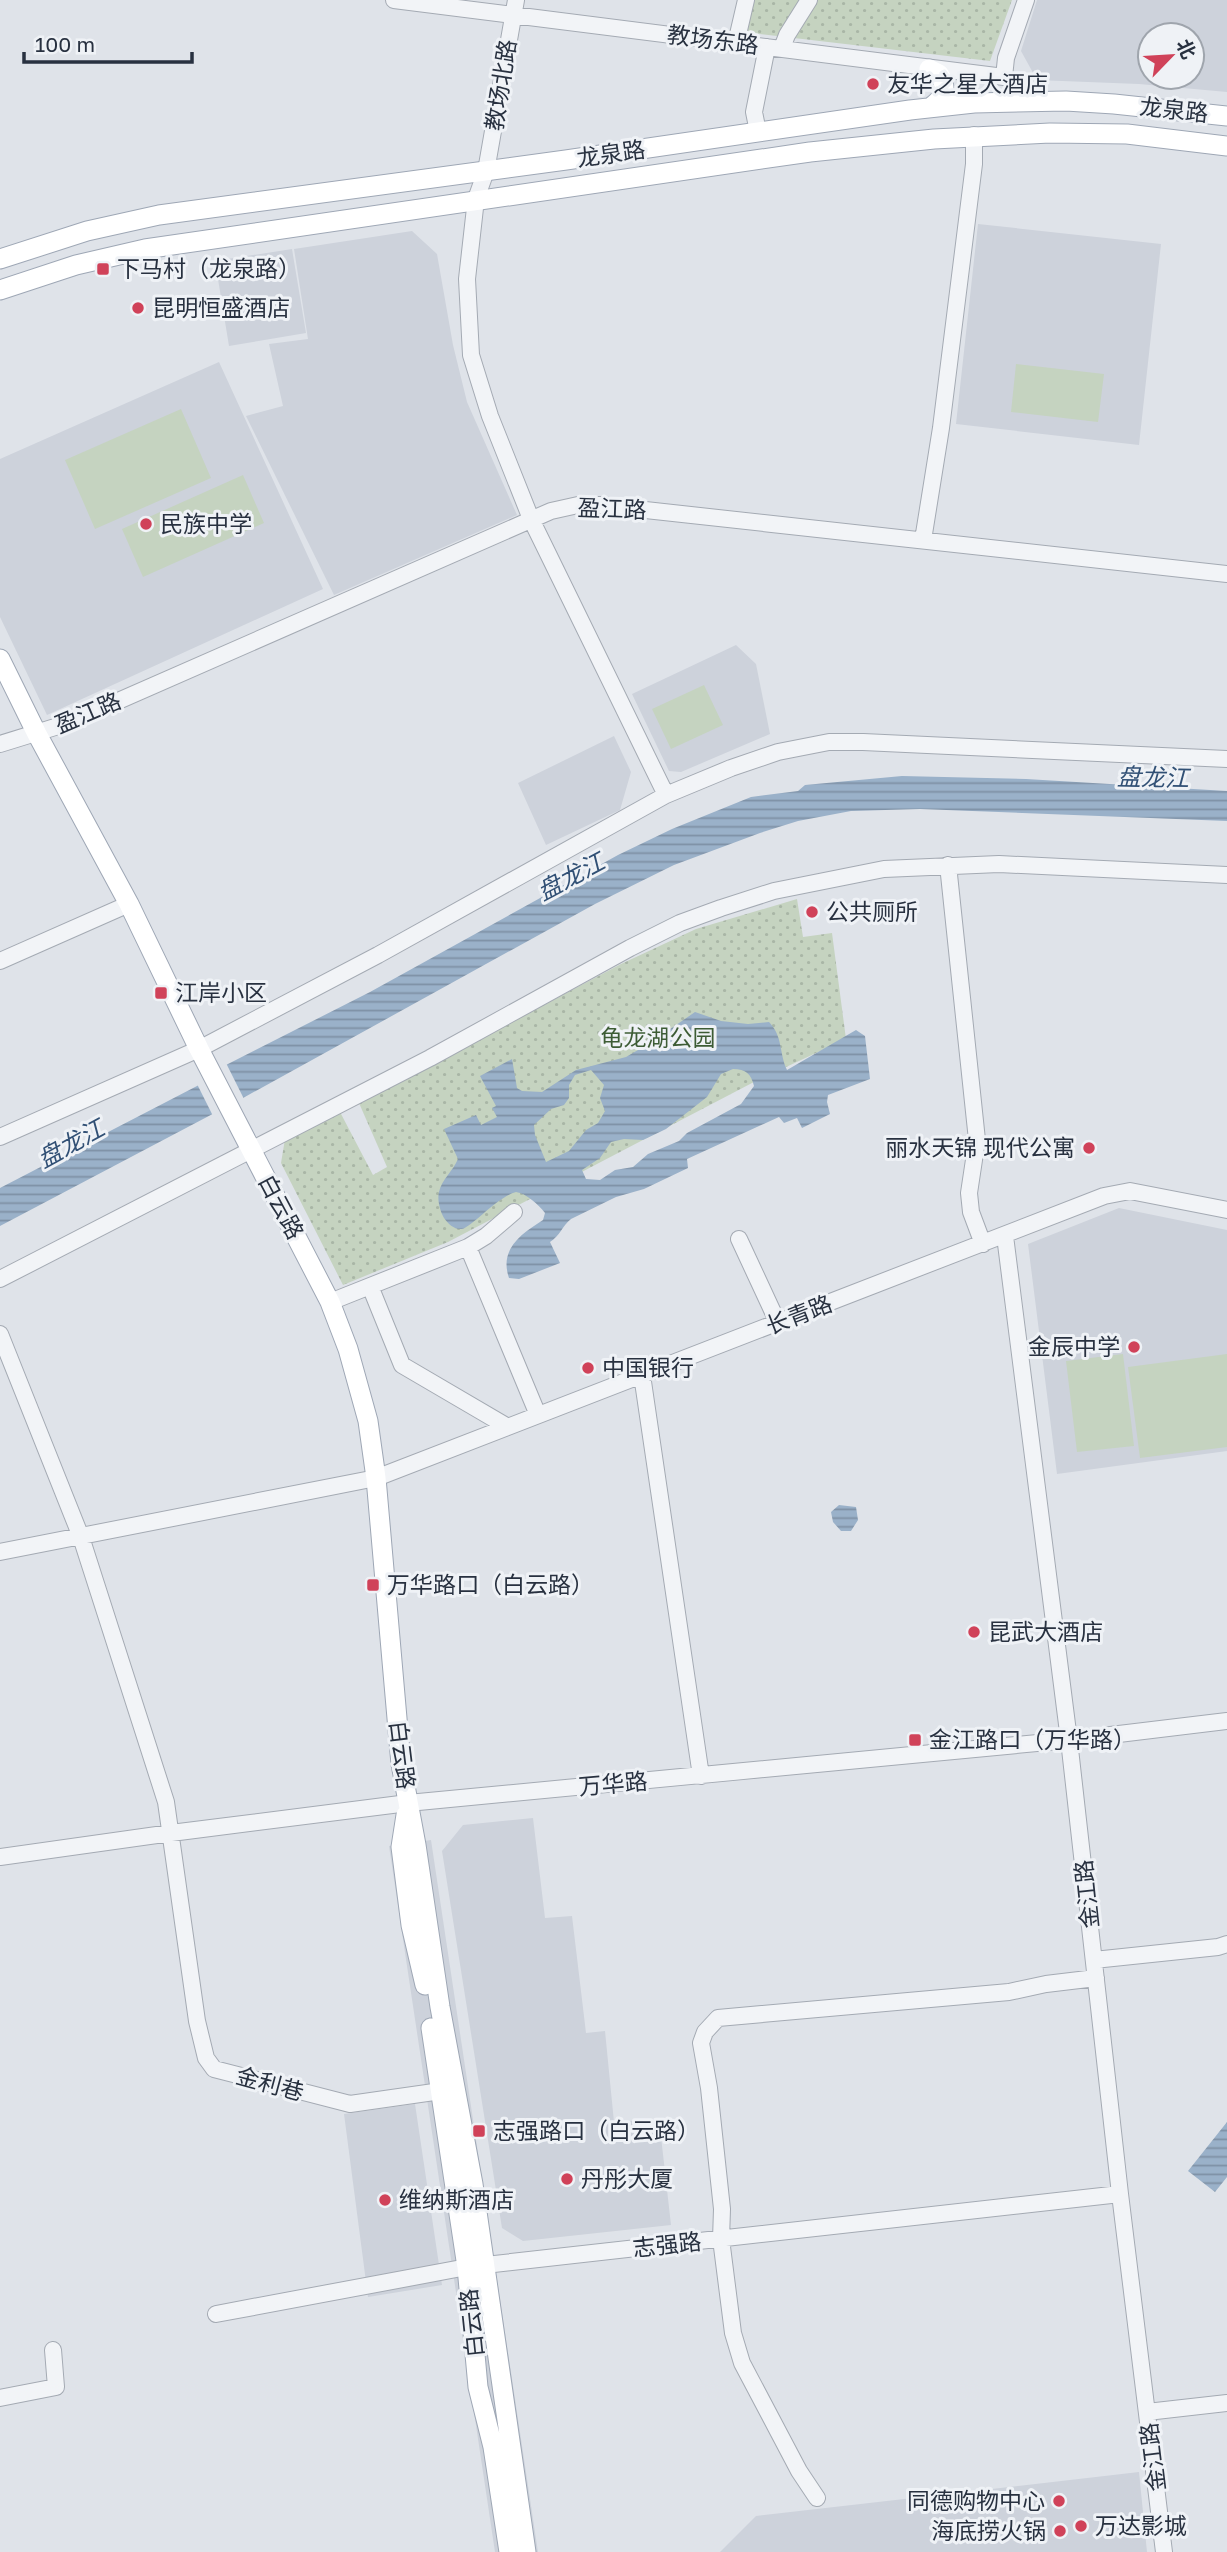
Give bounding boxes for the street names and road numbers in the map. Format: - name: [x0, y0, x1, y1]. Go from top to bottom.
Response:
- street label: 教场东路: [666, 20, 760, 59]
- street label: 教场北路: [479, 37, 521, 132]
- street label: 龙泉路: [1138, 91, 1210, 127]
- street label: 龙泉路: [575, 134, 647, 172]
- street label: 盈江路: [577, 493, 647, 523]
- street label: 盈江路: [50, 686, 125, 738]
- street label: 白云路: [253, 1169, 310, 1244]
- street label: 长青路: [761, 1289, 836, 1340]
- street label: 白云路: [385, 1719, 421, 1791]
- street label: 万华路: [577, 1766, 649, 1800]
- street label: 金江路: [1068, 1858, 1104, 1930]
- street label: 金利巷: [233, 2061, 307, 2105]
- street label: 志强路: [631, 2226, 703, 2262]
- street label: 白云路: [453, 2287, 489, 2359]
- street label: 金江路: [1134, 2421, 1170, 2493]

